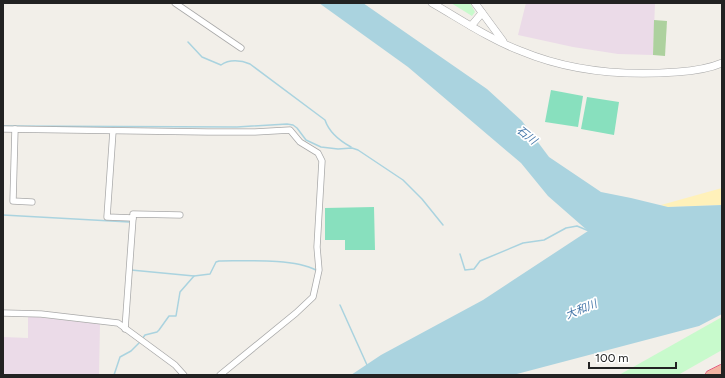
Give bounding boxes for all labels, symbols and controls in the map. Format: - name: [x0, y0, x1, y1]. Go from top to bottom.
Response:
- water label: 石川: [514, 123, 540, 148]
- water label: 大和川: [563, 297, 600, 322]
- scale bar: [589, 344, 676, 370]
- text: 100 m: [595, 351, 629, 365]

